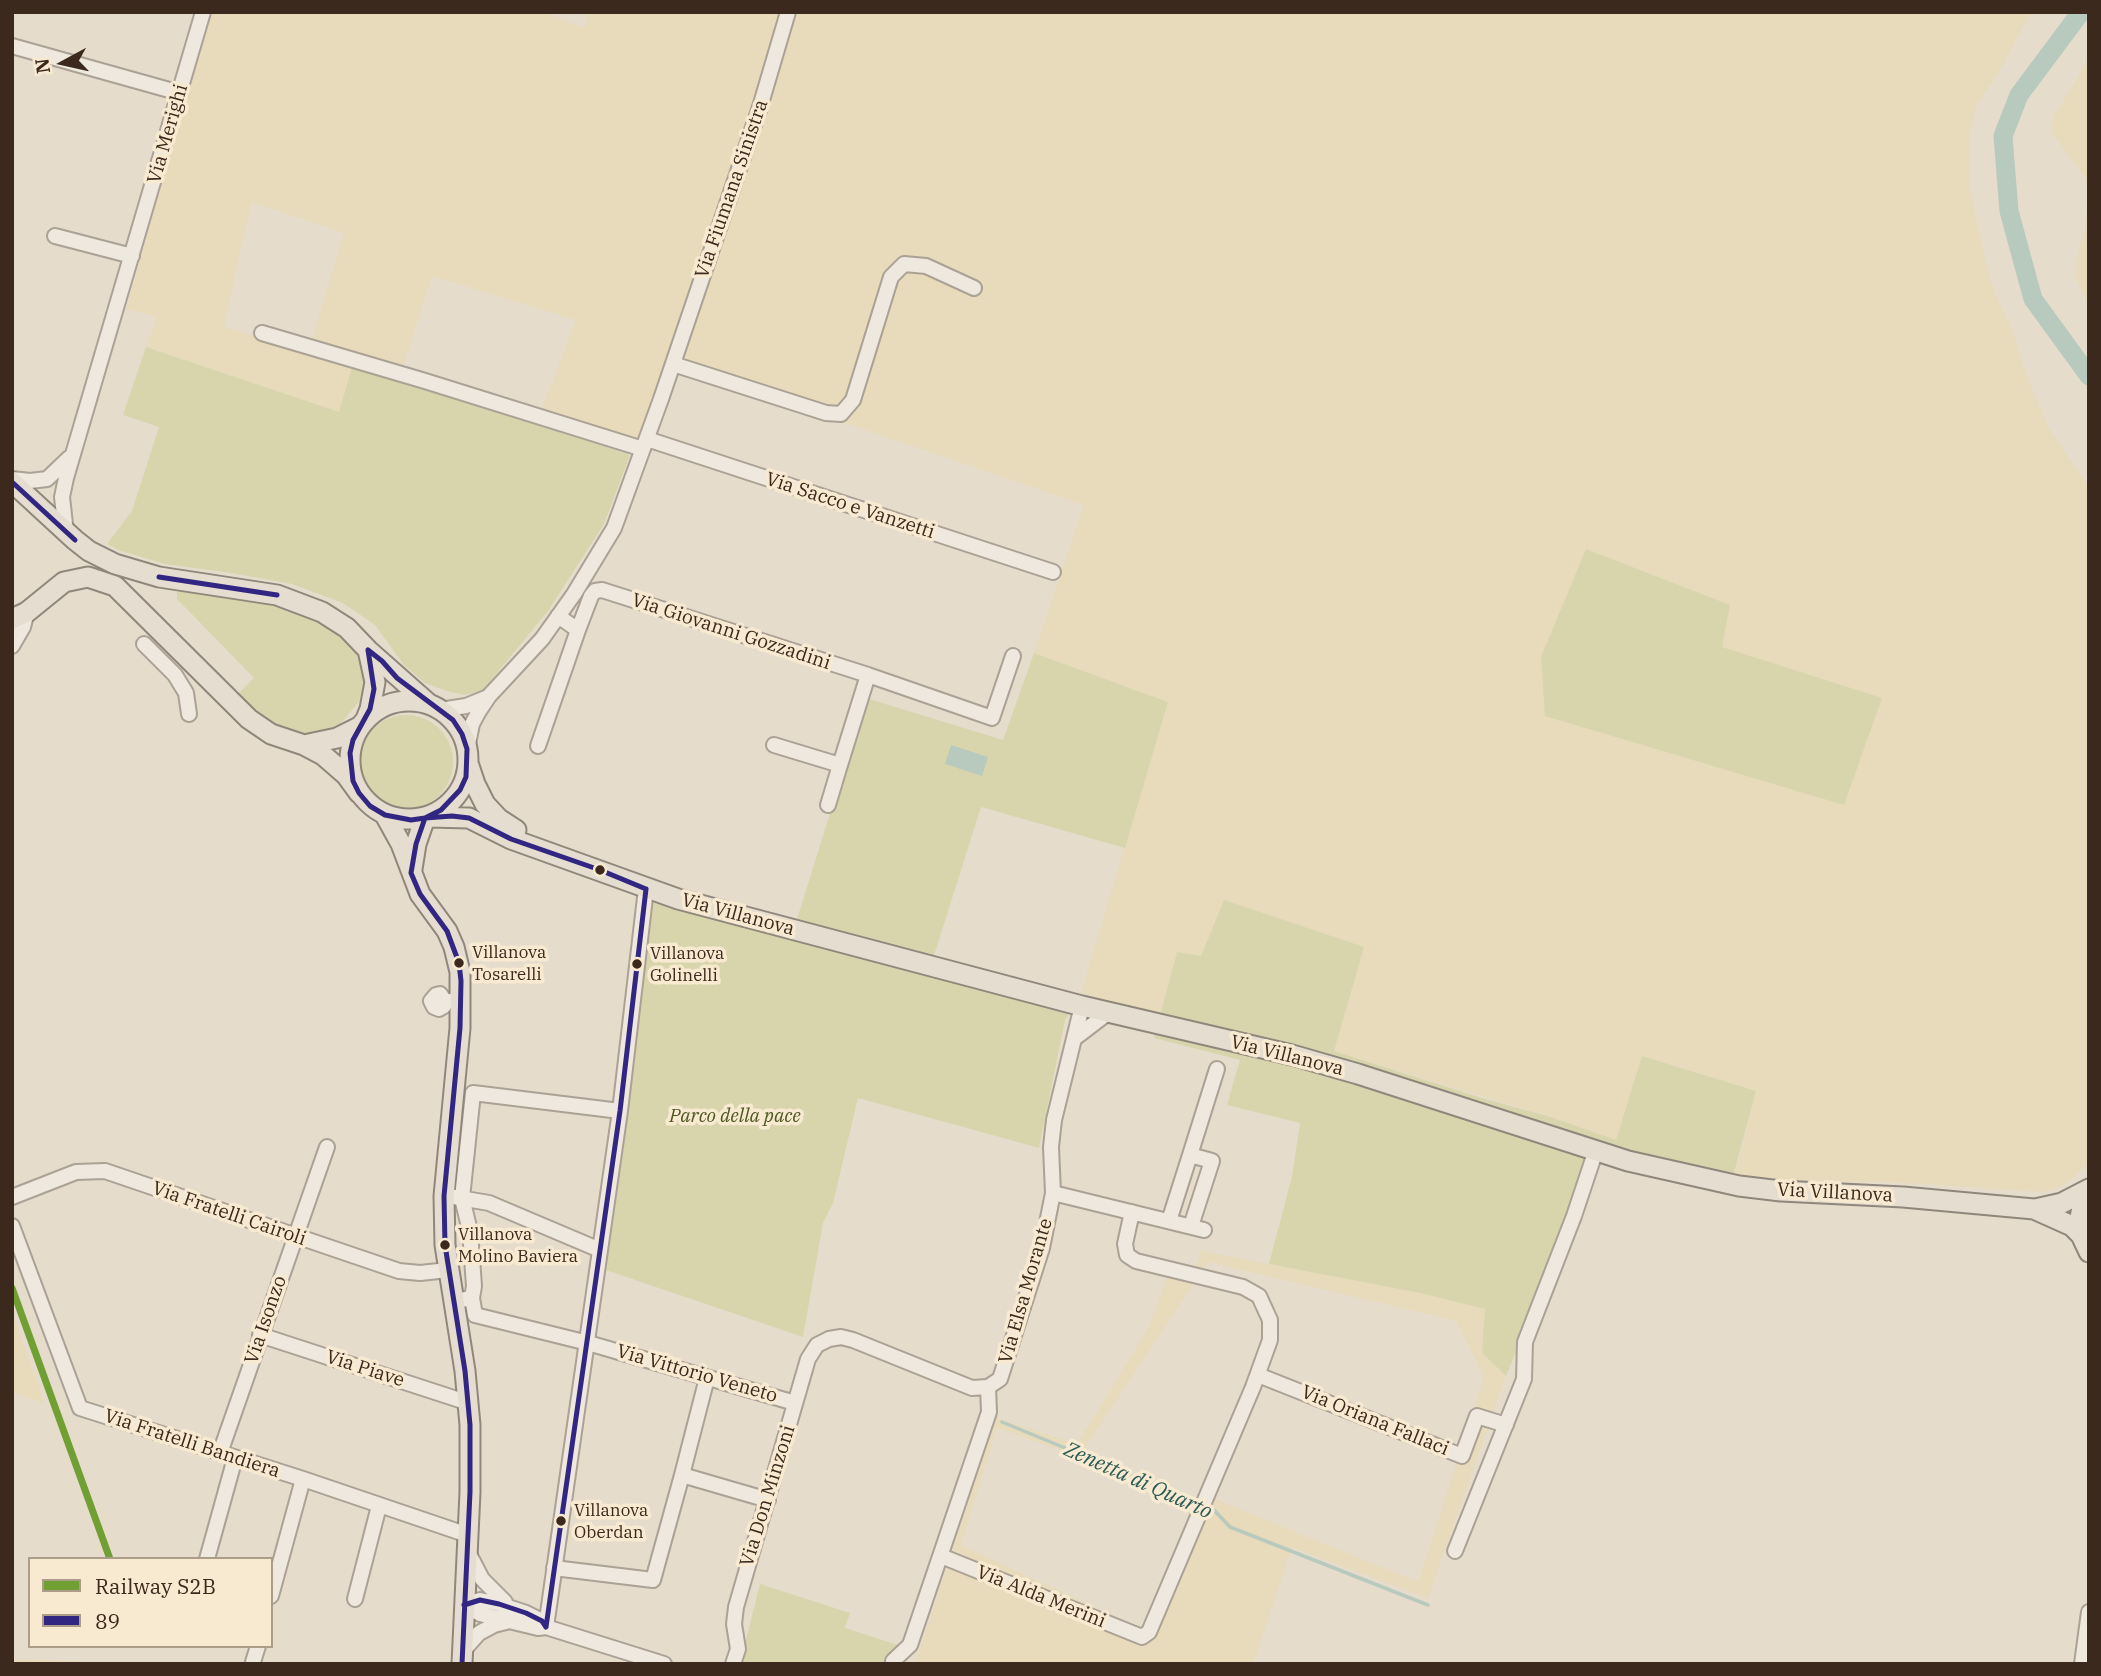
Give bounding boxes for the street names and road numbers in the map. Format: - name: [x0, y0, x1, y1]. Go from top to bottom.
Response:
- street label: Via Merighi: [143, 82, 193, 186]
- street label: Via Fiumana Sinistra: [691, 97, 773, 281]
- street label: Via Sacco e Vanzetti: [763, 468, 937, 544]
- street label: Via Giovanni Gozzadini: [629, 589, 833, 675]
- street label: Via Villanova: [679, 889, 797, 941]
- street label: Via Villanova: [1228, 1031, 1346, 1081]
- street label: Via Fratelli Cairoli: [149, 1177, 309, 1251]
- street label: Via Villanova: [1777, 1179, 1893, 1207]
- street label: Via Elsa Morante: [994, 1216, 1058, 1366]
- street label: Via Isonzo: [240, 1273, 292, 1367]
- street label: Via Vittorio Veneto: [614, 1340, 780, 1408]
- street label: Via Piave: [323, 1346, 407, 1392]
- street label: Via Oriana Fallaci: [1298, 1381, 1452, 1461]
- street label: Via Fratelli Bandiera: [101, 1405, 283, 1483]
- street label: Via Don Minzoni: [736, 1423, 800, 1569]
- street label: Via Alda Merini: [973, 1561, 1109, 1633]

